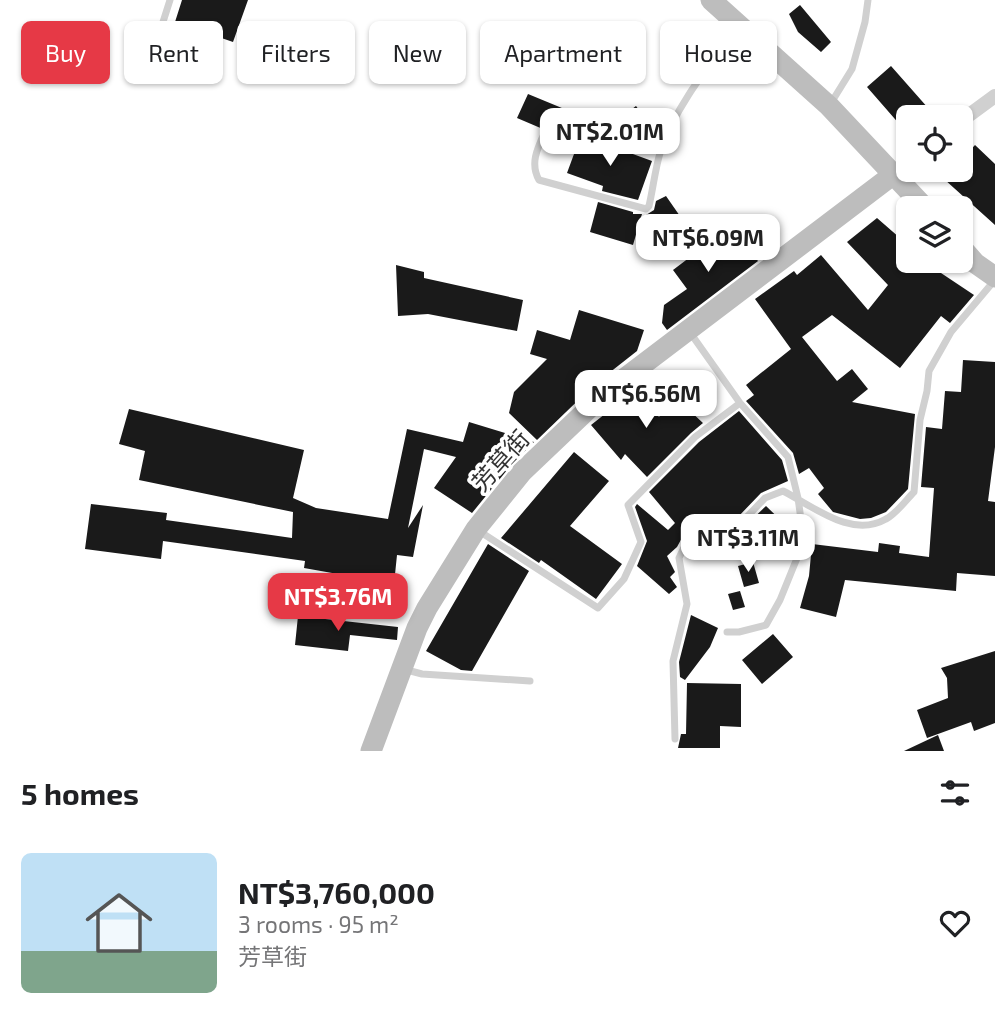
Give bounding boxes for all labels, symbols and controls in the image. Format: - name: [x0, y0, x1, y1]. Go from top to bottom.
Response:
- chip: Buy: [21, 21, 110, 84]
- chip: Rent: [124, 21, 223, 84]
- chip: Filters: [237, 21, 355, 84]
- chip: New: [369, 21, 466, 84]
- chip: Apartment: [480, 21, 646, 84]
- chip: House: [660, 21, 777, 84]
- map controls: [896, 105, 973, 273]
- button: locate: [896, 105, 973, 182]
- pin: NT$2.01M: [538, 108, 682, 168]
- text: NT$2.01M: [556, 117, 664, 145]
- button: layers: [896, 196, 973, 273]
- pin: NT$6.09M: [636, 215, 780, 274]
- text: NT$6.09M: [652, 223, 764, 251]
- pin: NT$6.56M: [574, 370, 718, 430]
- text: NT$6.56M: [591, 379, 701, 407]
- street label: 芳草街: [465, 424, 535, 496]
- pin: NT$3.11M: [676, 514, 820, 574]
- text: NT$3.11M: [697, 523, 799, 551]
- pin: NT$3.76M: [266, 574, 410, 633]
- text: NT$3.76M: [284, 582, 392, 610]
- icon: filters: [936, 774, 974, 812]
- text: 5 homes: [21, 775, 139, 811]
- text: NT$3,760,000: [238, 874, 435, 910]
- icon: home: [77, 881, 161, 965]
- icon: heart: [936, 904, 974, 942]
- text: 3 rooms · 95 m²: [238, 910, 399, 938]
- text: 芳草街: [238, 942, 307, 970]

